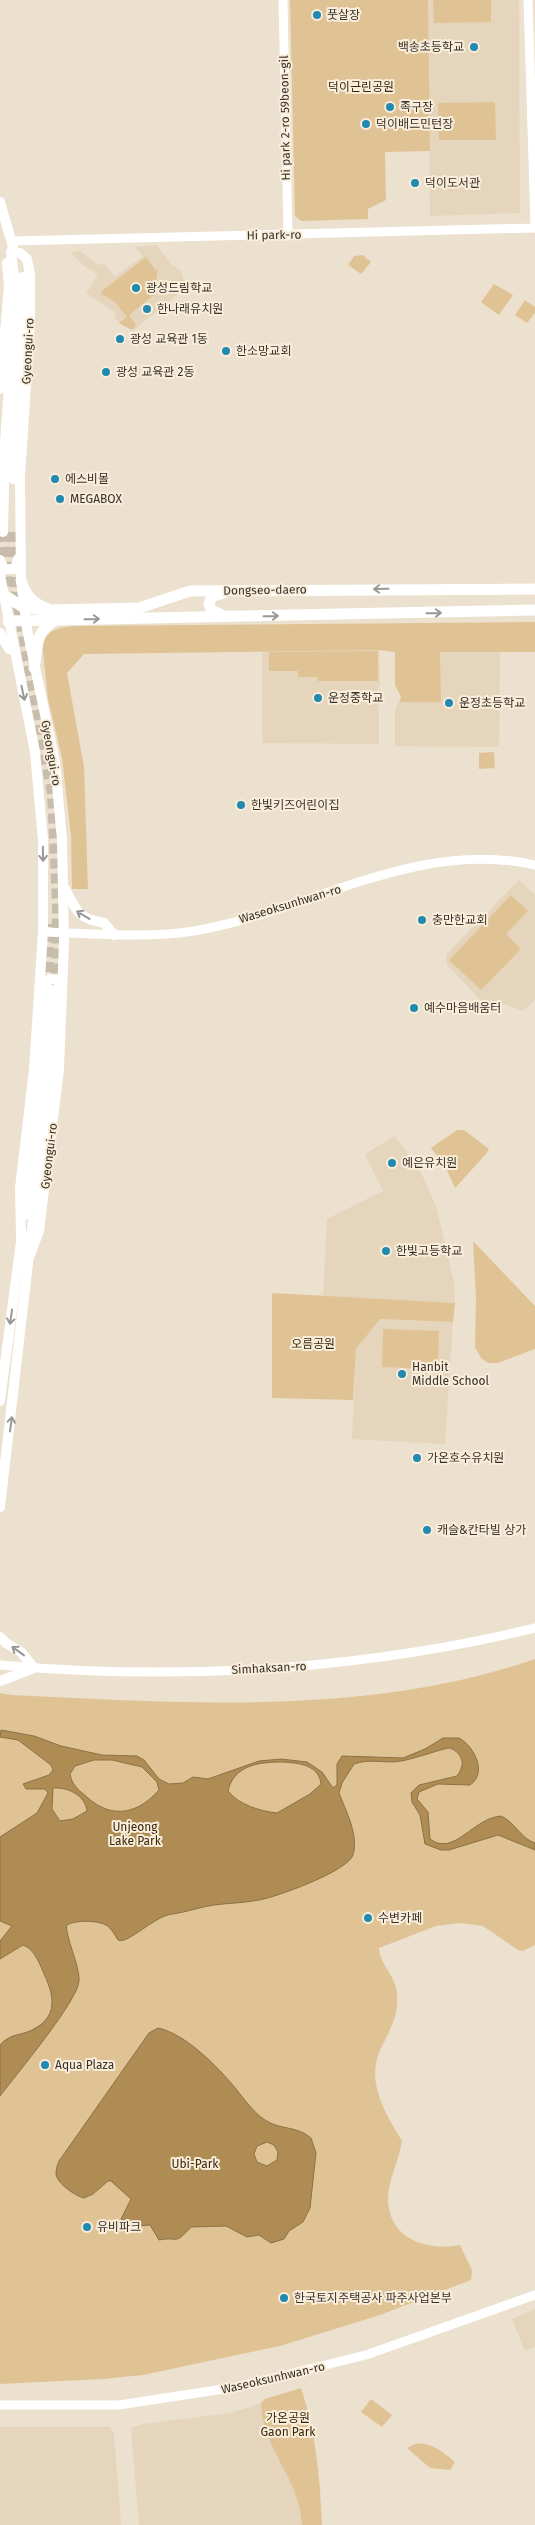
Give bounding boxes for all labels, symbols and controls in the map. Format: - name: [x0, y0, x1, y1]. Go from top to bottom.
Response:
- place label: 풋살장: [327, 8, 360, 22]
- marker: 풋살장: [311, 9, 323, 21]
- place label: 백송초등학교: [398, 40, 464, 54]
- marker: 백송초등학교: [468, 41, 480, 53]
- street label: Hi park 2-ro 59beon-gil: [277, 55, 293, 181]
- park label: 덕이근린공원: [328, 80, 394, 94]
- place label: 족구장: [400, 100, 433, 114]
- marker: 족구장: [384, 101, 396, 113]
- place label: 덕이배드민턴장: [376, 117, 453, 131]
- marker: 덕이배드민턴장: [360, 118, 372, 130]
- place label: 덕이도서관: [425, 176, 480, 190]
- marker: 덕이도서관: [409, 177, 421, 189]
- street label: Hi park-ro: [247, 228, 301, 242]
- place label: 광성드림학교: [146, 281, 212, 295]
- marker: 광성드림학교: [130, 282, 142, 294]
- place label: 한나래유치원: [157, 302, 223, 316]
- marker: 한나래유치원: [141, 303, 153, 315]
- street label: Gyeongui-ro: [19, 317, 37, 385]
- place label: 광성 교육관 1동: [130, 332, 208, 346]
- marker: 광성 교육관 1동: [114, 333, 126, 345]
- place label: 한소망교회: [236, 344, 291, 358]
- marker: 한소망교회: [220, 345, 232, 357]
- place label: 광성 교육관 2동: [116, 365, 195, 379]
- marker: 광성 교육관 2동: [100, 366, 112, 378]
- place label: 에스비몰: [65, 472, 109, 486]
- marker: 에스비몰: [49, 473, 61, 485]
- place label: MEGABOX: [70, 492, 122, 506]
- marker: MEGABOX: [54, 493, 66, 505]
- street label: Dongseo-daero: [223, 582, 307, 598]
- one-way arrow: [374, 584, 390, 594]
- one-way arrow: [426, 608, 442, 618]
- one-way arrow: [263, 611, 279, 621]
- one-way arrow: [83, 614, 99, 624]
- one-way arrow: [19, 684, 28, 700]
- place label: 운정중학교: [328, 691, 383, 705]
- marker: 운정중학교: [312, 692, 324, 704]
- place label: 운정초등학교: [459, 696, 525, 710]
- marker: 운정초등학교: [443, 697, 455, 709]
- street label: Gyeongui-ro: [38, 719, 64, 787]
- place label: 한빛키즈어린이집: [251, 798, 339, 812]
- marker: 한빛키즈어린이집: [235, 799, 247, 811]
- one-way arrow: [39, 845, 48, 861]
- street label: Waseoksunhwan-ro: [237, 882, 343, 926]
- one-way arrow: [76, 909, 90, 920]
- place label: 충만한교회: [432, 913, 487, 927]
- marker: 충만한교회: [416, 914, 428, 926]
- place label: 예수마음배움터: [424, 1001, 501, 1015]
- marker: 예수마음배움터: [408, 1002, 420, 1014]
- street label: Gyeongui-ro: [38, 1122, 60, 1190]
- place label: 예은유치원: [402, 1156, 457, 1170]
- marker: 예은유치원: [386, 1157, 398, 1169]
- place label: 한빛고등학교: [396, 1244, 462, 1258]
- marker: 한빛고등학교: [380, 1245, 392, 1257]
- one-way arrow: [6, 1309, 16, 1325]
- park label: 오름공원: [291, 1337, 335, 1351]
- place label: Hanbit Middle School: [412, 1360, 490, 1388]
- marker: Hanbit Middle School: [396, 1368, 408, 1380]
- one-way arrow: [6, 1417, 16, 1433]
- place label: 가온호수유치원: [427, 1451, 504, 1465]
- marker: 가온호수유치원: [411, 1452, 423, 1464]
- place label: 캐슬&칸타빌 상가: [437, 1523, 526, 1537]
- marker: 캐슬&칸타빌 상가: [421, 1524, 433, 1536]
- one-way arrow: [11, 1646, 25, 1656]
- street label: Simhaksan-ro: [231, 1659, 307, 1677]
- park label: Unjeong Lake Park: [109, 1820, 162, 1848]
- place label: 수변카페: [378, 1911, 422, 1925]
- marker: 수변카페: [362, 1912, 374, 1924]
- place label: Aqua Plaza: [55, 2058, 114, 2072]
- marker: Aqua Plaza: [39, 2059, 51, 2071]
- park label: Ubi-Park: [172, 2157, 219, 2171]
- place label: 유비파크: [97, 2220, 141, 2234]
- marker: 유비파크: [81, 2221, 93, 2233]
- place label: 한국토지주택공사 파주사업본부: [294, 2291, 452, 2305]
- marker: 한국토지주택공사 파주사업본부: [278, 2292, 290, 2304]
- street label: Waseoksunhwan-ro: [220, 2359, 326, 2397]
- park label: 가온공원 Gaon Park: [261, 2411, 316, 2439]

